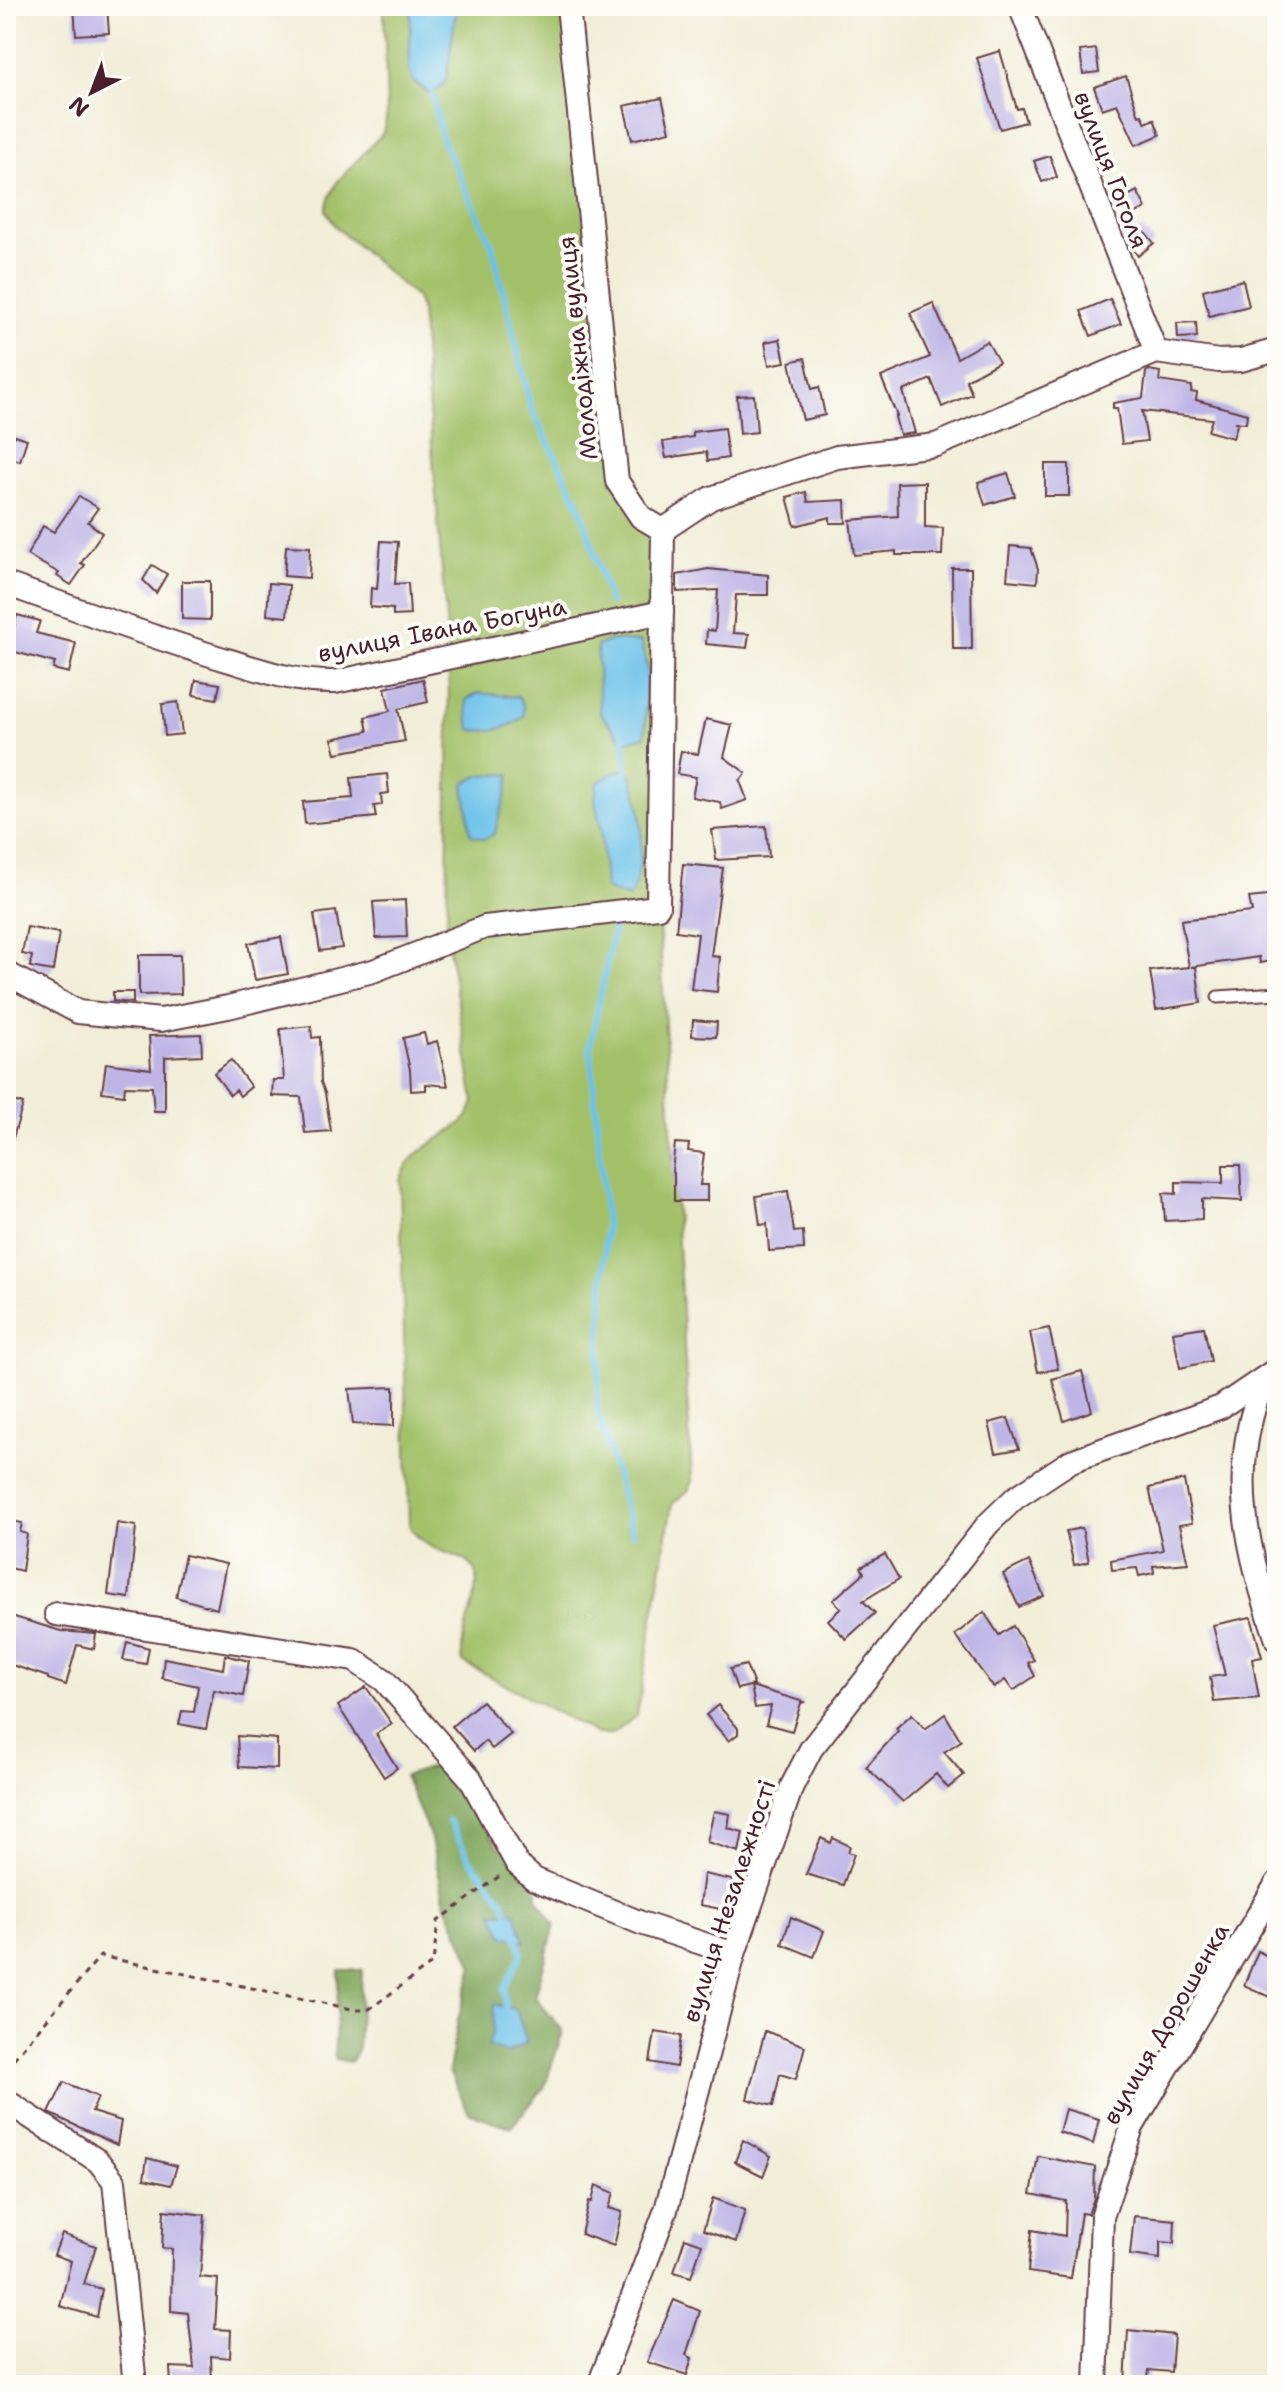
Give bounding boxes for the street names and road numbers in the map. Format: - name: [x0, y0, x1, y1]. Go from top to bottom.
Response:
- street label: вулиця Гоголя: [1066, 87, 1156, 253]
- street label: Молодіжна вулиця: [550, 235, 606, 461]
- street label: вулиця Івана Богуна: [315, 590, 569, 670]
- street label: вулиця Незалежності: [675, 1776, 783, 2026]
- street label: вулиця Дорошенка: [1095, 1917, 1237, 2131]

